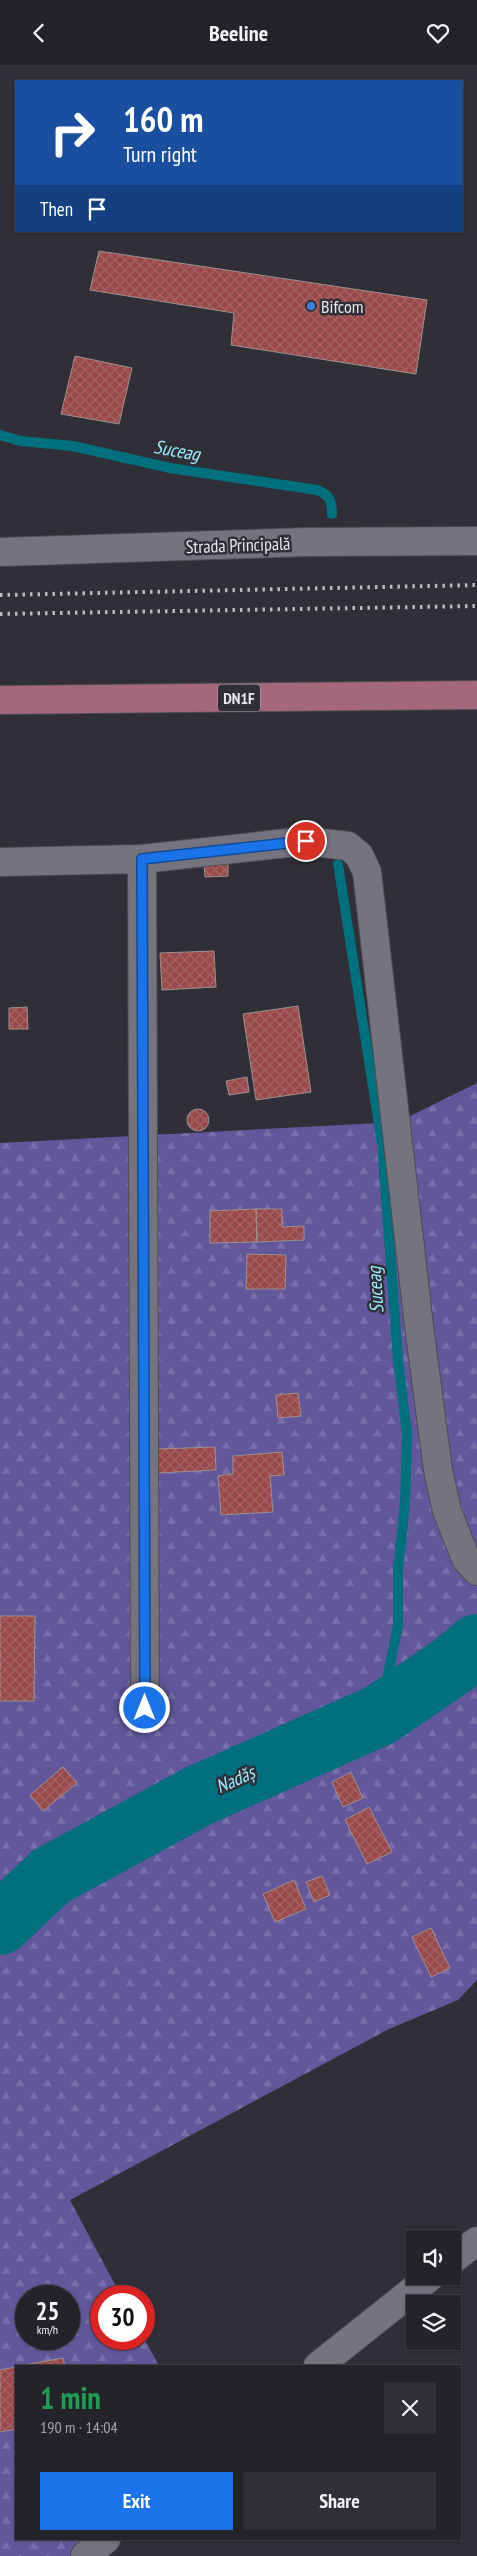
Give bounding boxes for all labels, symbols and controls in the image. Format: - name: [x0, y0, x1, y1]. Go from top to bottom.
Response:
- icon: back: [25, 19, 53, 47]
- text: Beeline: [209, 19, 268, 47]
- icon: heart: [424, 19, 452, 47]
- text: 160 m: [123, 96, 204, 142]
- icon: right: [40, 100, 105, 165]
- text: Turn right: [123, 140, 197, 168]
- icon: arrive: [83, 195, 111, 223]
- text: Then: [40, 197, 73, 221]
- place label: Bifcom: [321, 295, 363, 318]
- marker: Bifcom: [305, 300, 317, 312]
- water label: Suceag: [152, 434, 204, 466]
- street label: Strada Principală: [185, 532, 291, 558]
- road number: DN1F: [218, 685, 260, 711]
- pin: [285, 820, 327, 862]
- icon: arrive: [292, 827, 320, 855]
- water label: Suceag: [361, 1264, 389, 1314]
- position arrow: [118, 1681, 170, 1733]
- water label: Nadăș: [212, 1759, 260, 1798]
- map controls: [406, 2230, 461, 2350]
- button: sound: [406, 2230, 461, 2285]
- speed limit sign: 30: [90, 2285, 155, 2350]
- text: 25: [36, 2295, 59, 2327]
- button: layers: [406, 2295, 461, 2350]
- text: km/h: [37, 2322, 58, 2337]
- text: 1 min: [40, 2378, 101, 2417]
- button: close: [384, 2382, 436, 2434]
- text: 190 m · 14:04: [40, 2417, 118, 2437]
- button: Exit: [40, 2472, 233, 2530]
- button: Share: [243, 2472, 436, 2530]

